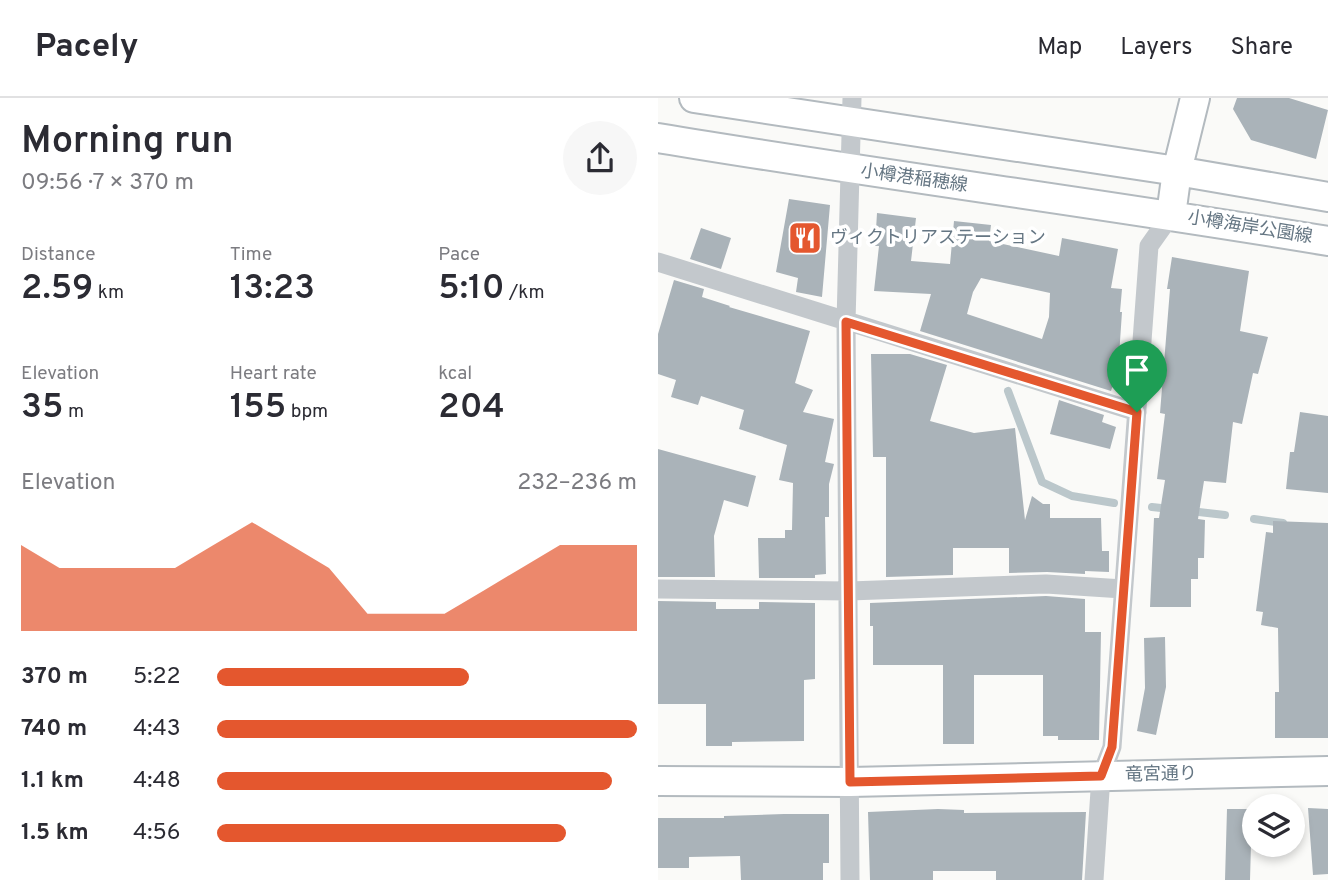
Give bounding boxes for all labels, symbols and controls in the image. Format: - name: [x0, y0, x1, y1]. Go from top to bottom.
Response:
- text: Pacely: [35, 27, 138, 69]
- text: Map: [1037, 33, 1082, 63]
- text: Layers: [1120, 33, 1192, 63]
- text: Share: [1230, 33, 1293, 63]
- text: Morning run: [21, 118, 234, 167]
- button: share: [563, 121, 637, 195]
- street label: 小樽港稲穂線: [859, 160, 969, 198]
- text: 09:56 · 7 × 370 m: [21, 169, 194, 198]
- street label: 小樽海岸公園線: [1186, 207, 1314, 249]
- restaurant icon: ヴィクトリアステーション: [786, 219, 824, 257]
- place label: ヴィクトリアステーション: [830, 227, 1046, 250]
- text: Distance: [21, 243, 96, 267]
- text: Time: [230, 243, 272, 267]
- text: Pace: [438, 243, 480, 267]
- text: 2.59: [21, 267, 93, 311]
- text: 13:23: [230, 267, 315, 311]
- text: 5:10: [438, 267, 505, 311]
- text: km: [93, 281, 124, 305]
- text: /km: [505, 281, 545, 305]
- pin: [1107, 340, 1167, 412]
- icon: arrive: [1118, 351, 1156, 389]
- text: Elevation: [21, 362, 99, 386]
- text: Heart rate: [230, 362, 317, 386]
- text: kcal: [438, 362, 472, 386]
- text: 35: [21, 386, 64, 430]
- text: 155: [230, 386, 286, 430]
- text: 204: [438, 386, 505, 430]
- text: m: [64, 400, 84, 424]
- text: bpm: [286, 400, 328, 424]
- text: Elevation: [21, 469, 116, 498]
- text: 232–236 m: [517, 469, 637, 498]
- text: 370 m: [21, 663, 88, 692]
- text: 5:22: [133, 663, 181, 692]
- text: 740 m: [21, 715, 87, 744]
- text: 4:43: [133, 715, 181, 744]
- street label: 竜宮通り: [1125, 763, 1197, 787]
- text: 1.1 km: [21, 767, 84, 796]
- text: 4:48: [133, 767, 181, 796]
- map controls: [1242, 794, 1305, 857]
- button: layers: [1242, 794, 1305, 857]
- text: 1.5 km: [21, 819, 89, 848]
- text: 4:56: [133, 819, 180, 848]

